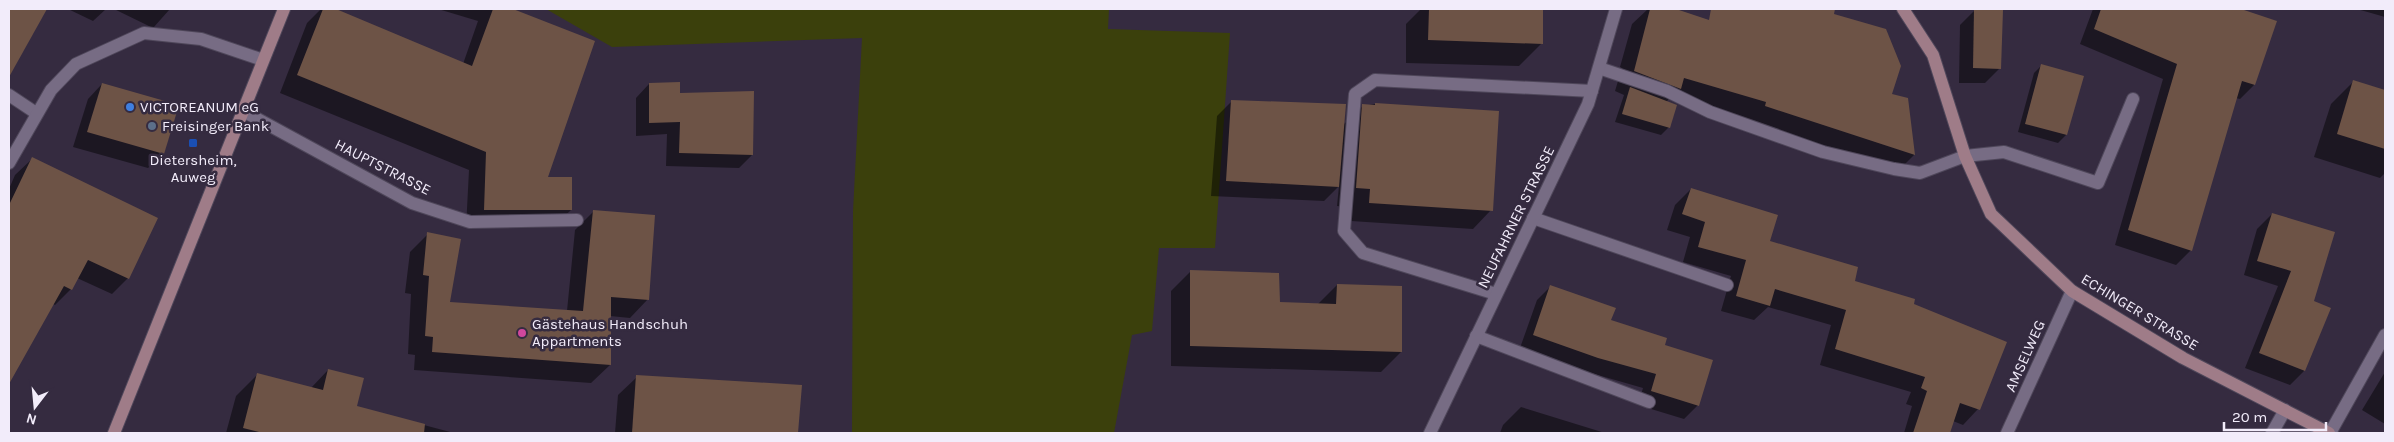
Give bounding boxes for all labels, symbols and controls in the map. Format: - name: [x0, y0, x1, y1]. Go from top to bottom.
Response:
- place label: VICTOREANUM eG: [140, 98, 259, 116]
- marker: VICTOREANUM eG: [124, 101, 136, 113]
- place label: Freisinger Bank: [162, 117, 269, 135]
- marker: Freisinger Bank: [146, 120, 158, 132]
- street label: HAUPTSTRASSE: [332, 135, 434, 199]
- marker: Dietersheim, Auweg: [187, 137, 199, 149]
- street label: NEUFAHRNER STRASSE: [1474, 143, 1558, 291]
- place label: Dietersheim, Auweg: [149, 151, 237, 186]
- street label: ECHINGER STRASSE: [2078, 270, 2202, 354]
- place label: Gästehaus Handschuh Appartments: [532, 315, 688, 350]
- street label: AMSELWEG: [2001, 317, 2049, 395]
- marker: Gästehaus Handschuh Appartments: [516, 327, 528, 339]
- north arrow: [10, 382, 60, 432]
- scale bar: [2224, 400, 2326, 432]
- text: 20 m: [2232, 408, 2267, 426]
- text: N: [24, 409, 39, 429]

